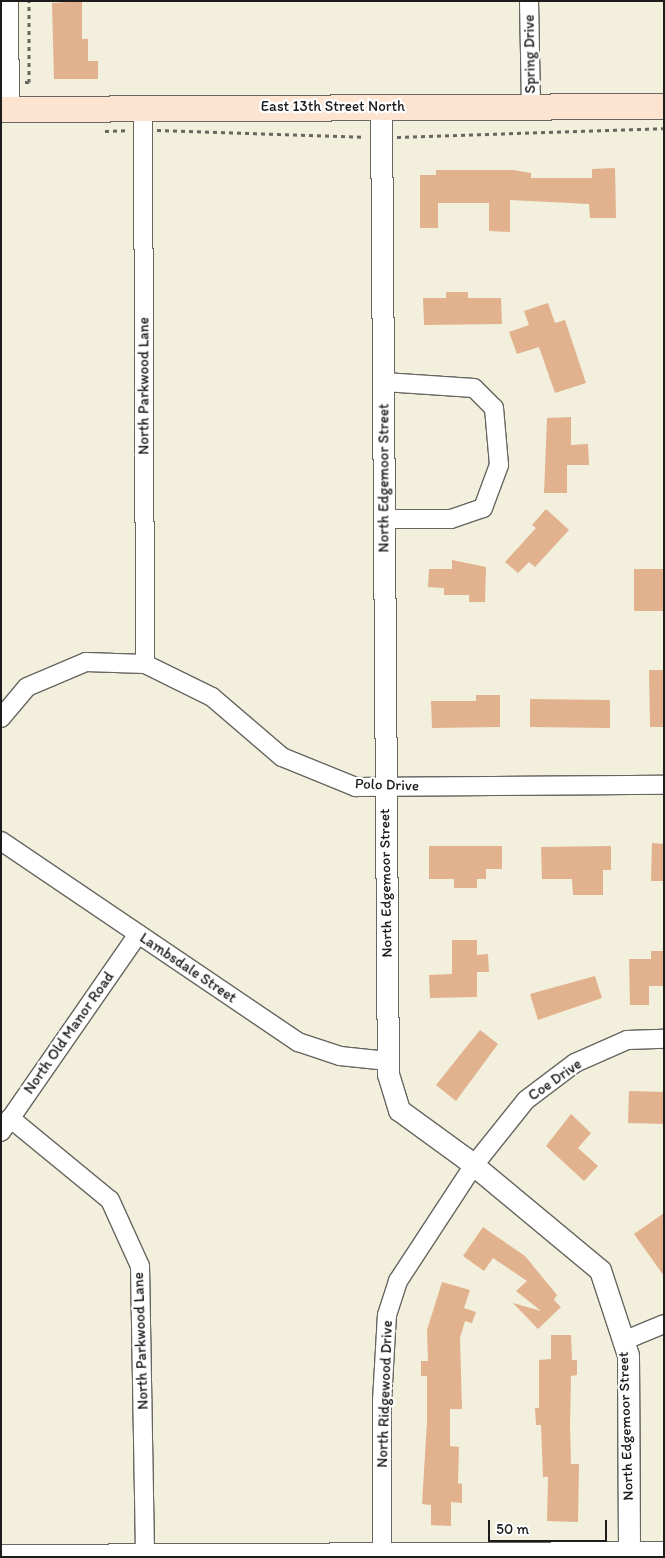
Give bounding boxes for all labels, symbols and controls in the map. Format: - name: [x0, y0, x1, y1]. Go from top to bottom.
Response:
- street label: Spring Drive: [520, 14, 540, 94]
- street label: East 13th Street North: [261, 98, 405, 116]
- street label: North Parkwood Lane: [135, 317, 153, 455]
- street label: North Edgemoor Street: [375, 404, 393, 552]
- street label: Polo Drive: [354, 775, 420, 795]
- street label: North Edgemoor Street: [376, 808, 396, 958]
- street label: Lambsdale Street: [136, 929, 240, 1007]
- street label: North Old Manor Road: [20, 969, 118, 1097]
- street label: Coe Drive: [525, 1055, 585, 1105]
- street label: North Parkwood Lane: [130, 1272, 152, 1410]
- street label: North Ridgewood Drive: [373, 1320, 397, 1468]
- street label: North Edgemoor Street: [614, 1351, 638, 1501]
- scale bar: [490, 1510, 609, 1542]
- text: 50 m: [496, 1520, 529, 1538]

